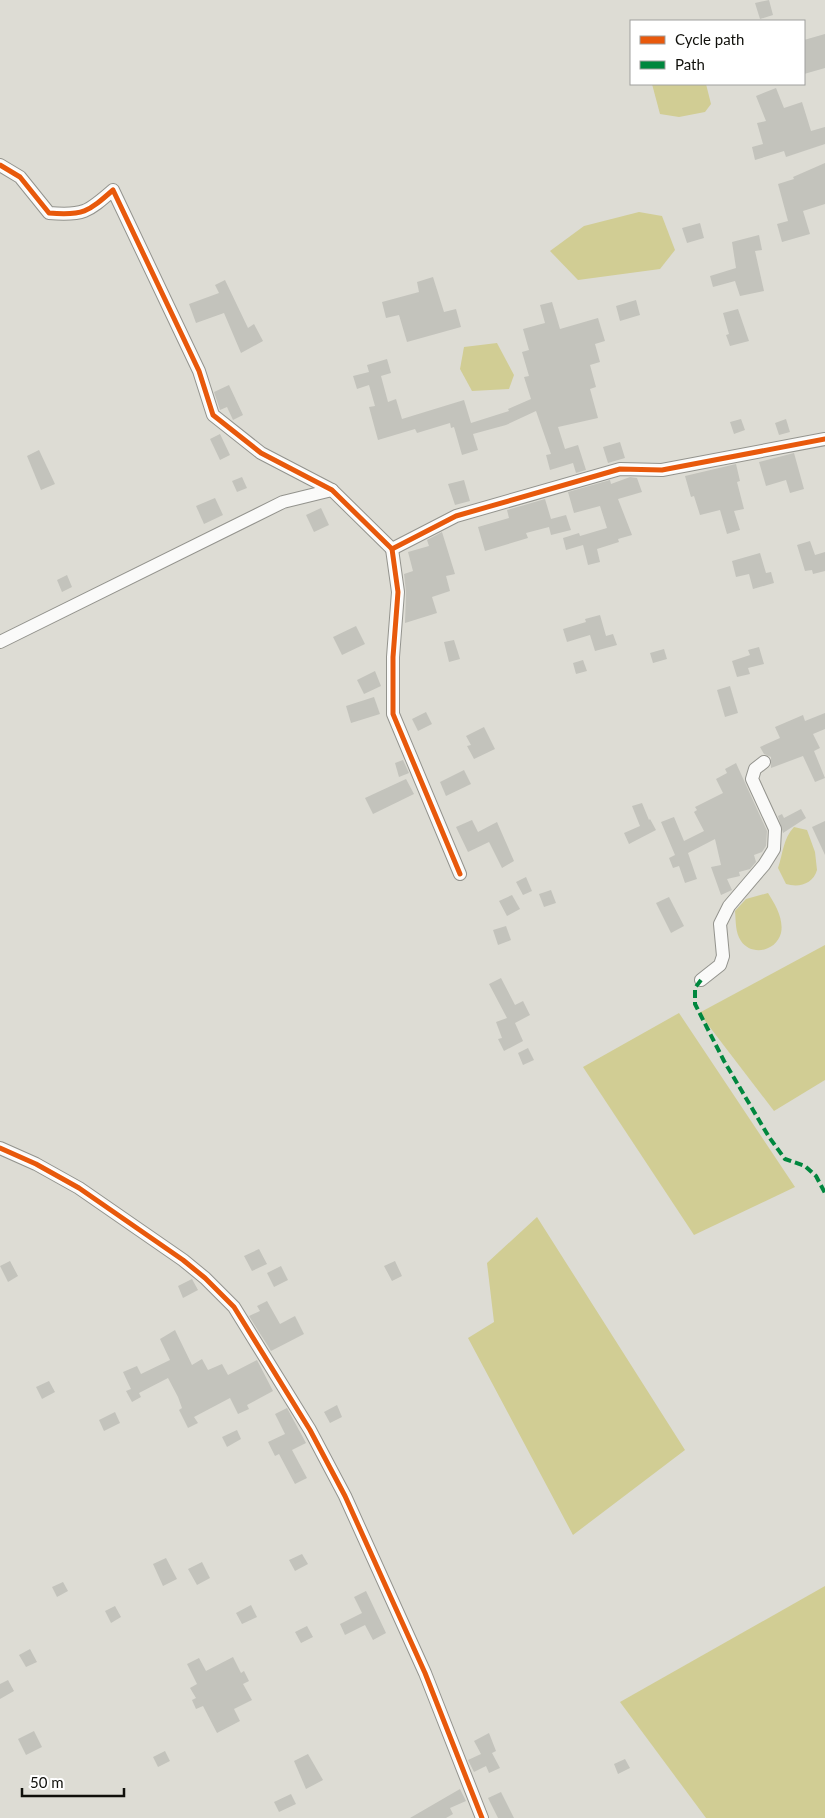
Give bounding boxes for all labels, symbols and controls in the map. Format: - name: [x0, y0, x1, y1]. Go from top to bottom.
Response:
- legend: [630, 20, 805, 85]
- text: Cycle path: [675, 30, 744, 48]
- text: Path: [675, 55, 705, 73]
- scale bar: [22, 1766, 125, 1798]
- text: 50 m: [30, 1773, 64, 1791]

